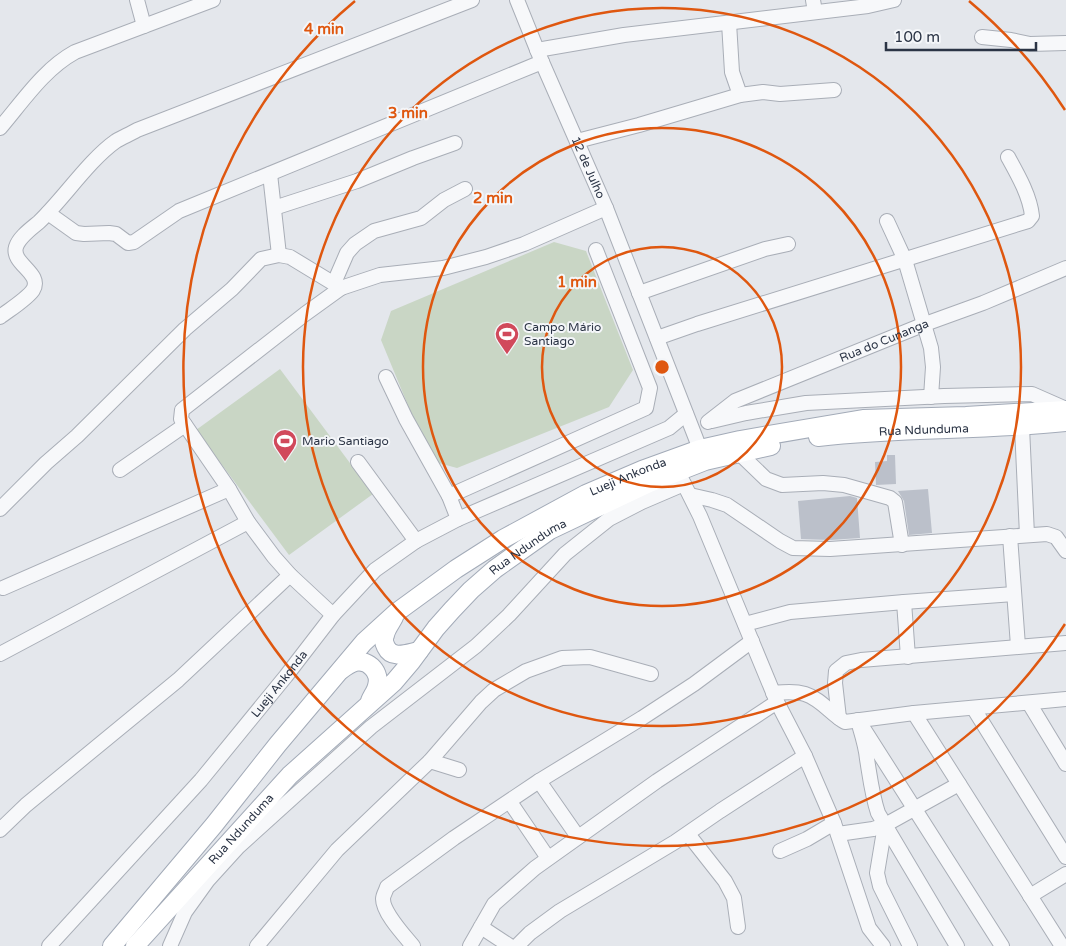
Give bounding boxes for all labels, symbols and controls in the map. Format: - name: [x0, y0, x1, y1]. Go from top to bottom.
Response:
- text: 4 min: [304, 20, 344, 38]
- scale bar: [886, 20, 1036, 52]
- text: 100 m: [894, 28, 940, 46]
- text: 3 min: [388, 104, 428, 122]
- street label: 12 de Julho: [569, 134, 608, 201]
- text: 2 min: [473, 189, 513, 207]
- text: 1 min: [557, 273, 597, 291]
- street label: Rua do Cunanga: [837, 316, 931, 365]
- place label: Campo Mário Santiago: [524, 320, 601, 348]
- sports icon: Campo Mário Santiago: [494, 321, 520, 355]
- centre of rings: [653, 358, 671, 376]
- street label: Rua Ndunduma: [878, 421, 969, 439]
- sports icon: Mario Santiago: [272, 428, 298, 462]
- place label: Mario Santiago: [302, 434, 389, 448]
- street label: Lueji Ankonda: [587, 455, 668, 499]
- street label: Rua Ndunduma: [486, 516, 569, 578]
- street label: Lueji Ankonda: [248, 648, 310, 720]
- street label: Rua Ndunduma: [206, 791, 277, 867]

